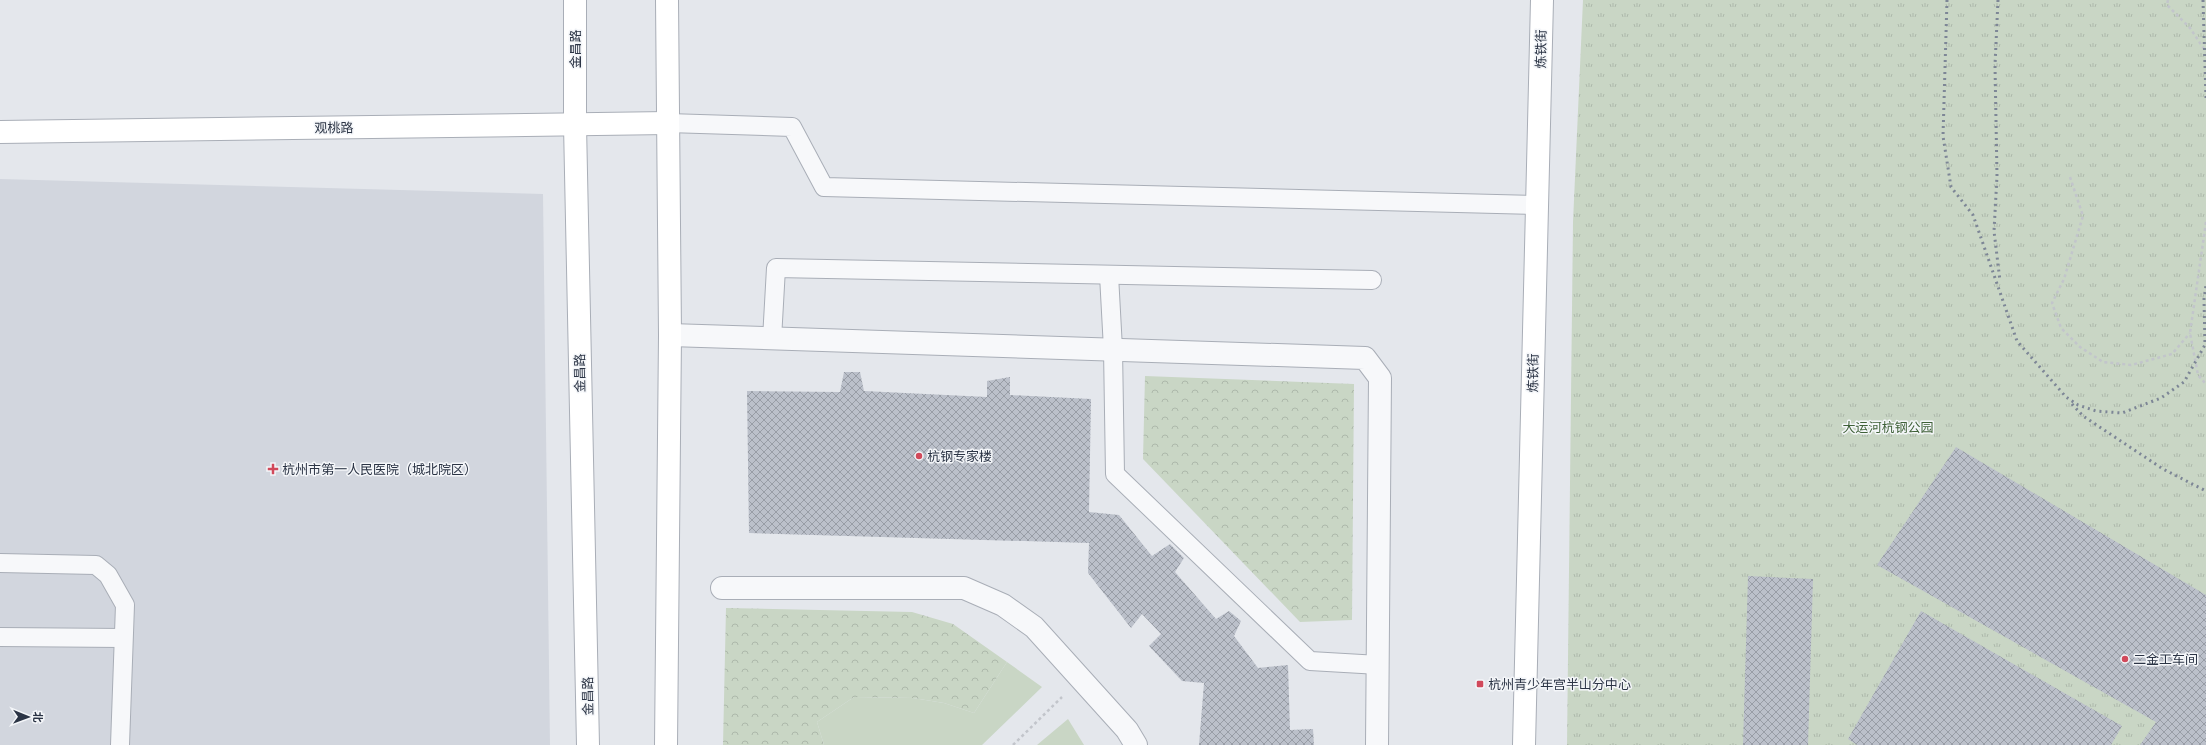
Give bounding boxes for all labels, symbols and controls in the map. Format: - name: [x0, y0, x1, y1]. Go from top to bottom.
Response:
- street label: 金昌路: [568, 29, 583, 69]
- street label: 炼铁街: [1533, 29, 1549, 69]
- street label: 观桃路: [314, 120, 354, 136]
- street label: 金昌路: [572, 353, 588, 393]
- street label: 炼铁街: [1525, 353, 1541, 393]
- park label: 大运河杭钢公园: [1842, 420, 1934, 435]
- place label: 杭钢专家楼: [927, 449, 992, 464]
- marker: 杭钢专家楼: [914, 451, 924, 461]
- place label: 杭州市第一人民医院（城北院区）: [282, 462, 477, 477]
- marker: 杭州市第一人民医院（城北院区）: [267, 463, 279, 475]
- place label: 二金工车间: [2133, 652, 2198, 667]
- marker: 二金工车间: [2120, 654, 2130, 664]
- street label: 金昌路: [580, 676, 596, 716]
- place label: 杭州青少年宫半山分中心: [1488, 677, 1631, 692]
- marker: 杭州青少年宫半山分中心: [1475, 679, 1485, 689]
- north arrow: [8, 697, 48, 737]
- text: 北: [31, 712, 44, 723]

